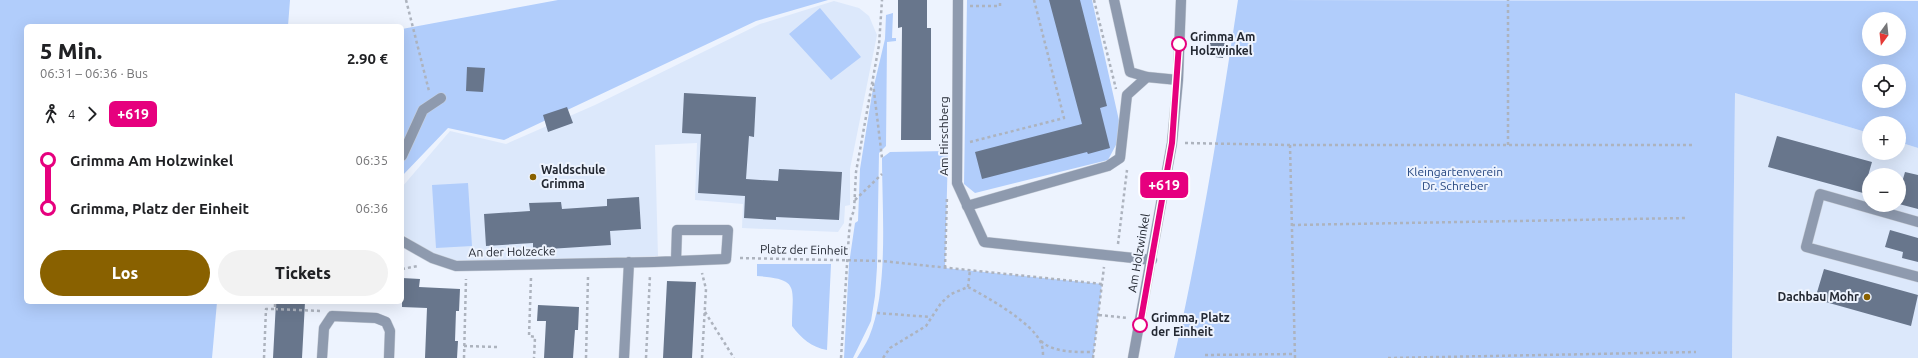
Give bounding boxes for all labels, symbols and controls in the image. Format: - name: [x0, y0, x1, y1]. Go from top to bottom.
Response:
- north arrow: [1862, 12, 1906, 56]
- map controls: [1862, 12, 1906, 212]
- place label: Grimma Am Holzwinkel: [1190, 30, 1255, 57]
- marker: Grimma Am Holzwinkel: [1171, 36, 1187, 52]
- text: 5 Min.: [40, 38, 102, 63]
- text: 2.90 €: [347, 50, 388, 67]
- button: locate: [1862, 64, 1906, 108]
- text: 06:31 – 06:36 · Bus: [40, 66, 148, 80]
- street label: Am Hirschberg: [937, 96, 950, 176]
- icon: walk: [40, 103, 62, 125]
- icon: forward: [81, 103, 103, 125]
- text: +619: [117, 106, 149, 122]
- text: 4: [68, 107, 75, 121]
- button: +: [1862, 116, 1906, 160]
- text: Grimma Am Holzwinkel: [70, 152, 233, 169]
- text: 06:35: [355, 153, 388, 167]
- place label: Waldschule Grimma: [541, 163, 606, 190]
- park label: Kleingartenverein Dr. Schreber: [1407, 165, 1503, 192]
- button: −: [1862, 168, 1906, 212]
- marker: Waldschule Grimma: [528, 172, 538, 182]
- line badge: +619: [1136, 172, 1192, 198]
- text: +619: [1148, 177, 1180, 193]
- text: Grimma, Platz der Einheit: [70, 200, 249, 217]
- text: 06:36: [355, 201, 388, 215]
- street label: Am Holzwinkel: [1125, 213, 1152, 293]
- street label: Platz der Einheit: [760, 242, 848, 257]
- street label: An der Holzecke: [468, 244, 556, 259]
- button: Los: [40, 250, 210, 296]
- button: Tickets: [218, 250, 388, 296]
- place label: Dachbau Mohr: [1777, 290, 1859, 303]
- marker: Dachbau Mohr: [1862, 292, 1872, 302]
- place label: Grimma, Platz der Einheit: [1151, 311, 1230, 338]
- marker: Grimma, Platz der Einheit: [1132, 317, 1148, 333]

